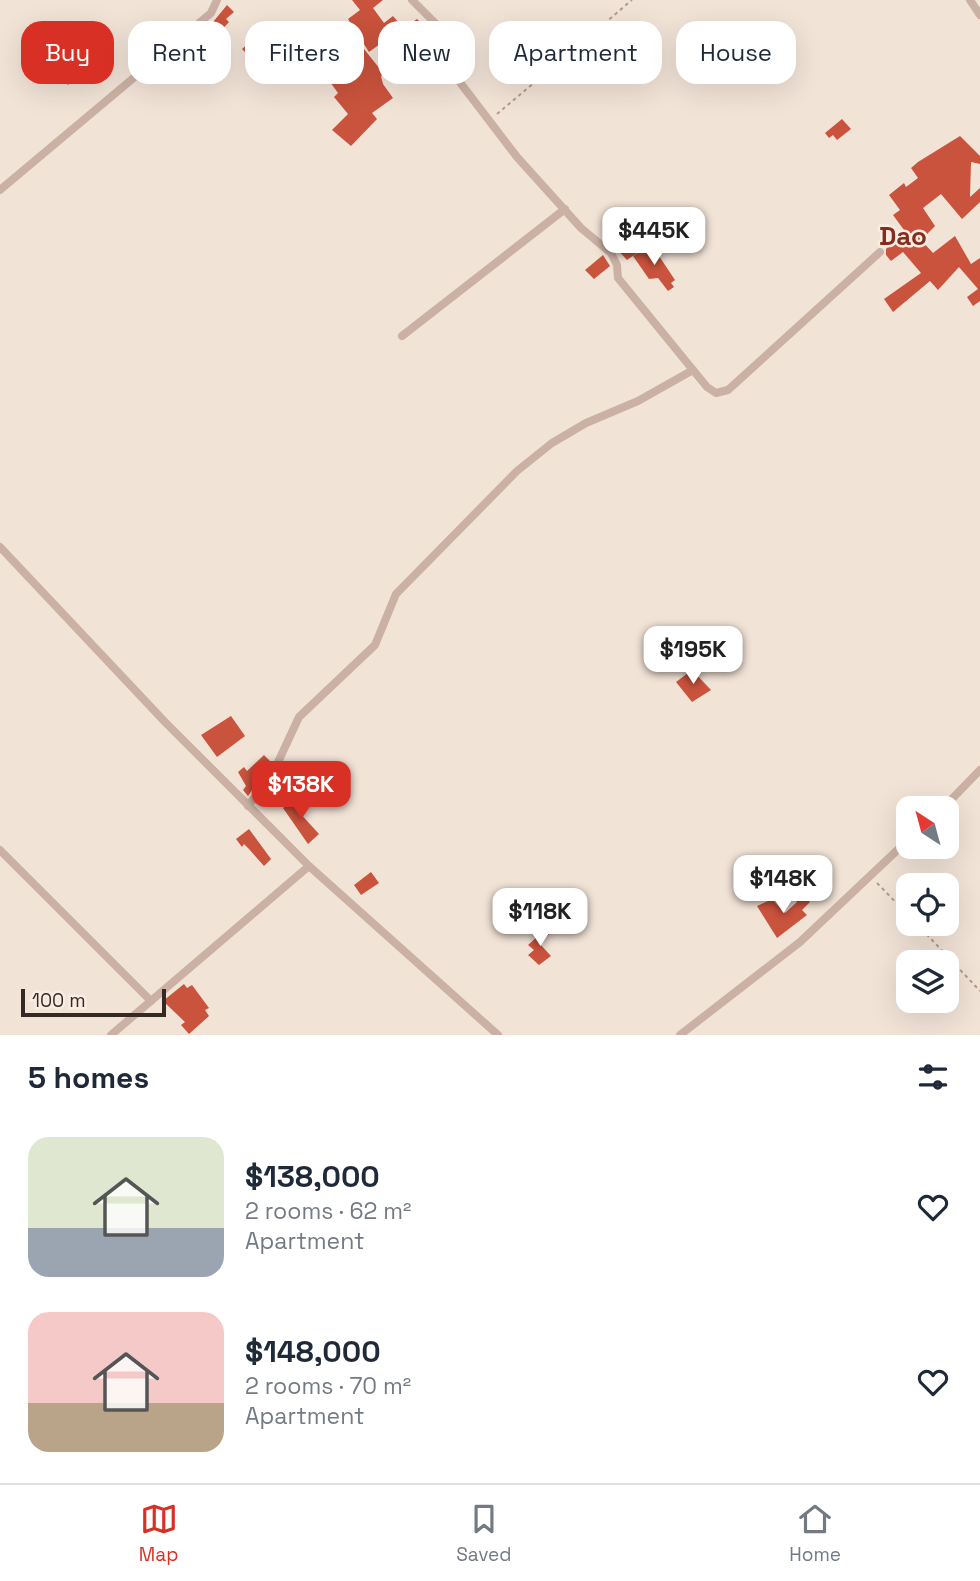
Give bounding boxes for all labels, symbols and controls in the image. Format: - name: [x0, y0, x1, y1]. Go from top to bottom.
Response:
- chip: Buy: [21, 21, 114, 84]
- chip: Rent: [128, 21, 231, 84]
- chip: Filters: [245, 21, 364, 84]
- chip: New: [378, 21, 475, 84]
- chip: Apartment: [489, 21, 662, 84]
- chip: House: [676, 21, 796, 84]
- pin: $445K: [605, 208, 703, 267]
- text: $445K: [618, 215, 690, 245]
- district label: Dao: [879, 219, 927, 253]
- pin: $195K: [644, 626, 742, 686]
- text: $195K: [660, 634, 726, 664]
- pin: $138K: [252, 762, 350, 821]
- text: $138K: [268, 769, 334, 799]
- north arrow: [896, 796, 959, 859]
- map controls: [896, 796, 959, 1013]
- pin: $148K: [734, 856, 832, 915]
- text: $148K: [749, 863, 817, 893]
- button: locate: [896, 873, 959, 936]
- pin: $118K: [491, 888, 589, 948]
- text: $118K: [509, 896, 571, 926]
- button: layers: [896, 950, 959, 1013]
- scale bar: [21, 986, 166, 1018]
- text: 100 m: [32, 988, 86, 1013]
- text: 5 homes: [28, 1058, 149, 1097]
- icon: filters: [914, 1058, 952, 1096]
- text: $138,000: [245, 1157, 380, 1196]
- icon: home: [84, 1165, 168, 1249]
- icon: heart: [914, 1188, 952, 1226]
- text: 2 rooms · 62 m²: [245, 1196, 411, 1226]
- text: Apartment: [245, 1226, 365, 1256]
- text: $148,000: [245, 1332, 381, 1371]
- icon: home: [84, 1340, 168, 1424]
- icon: heart: [914, 1363, 952, 1401]
- text: 2 rooms · 70 m²: [245, 1371, 411, 1401]
- text: Apartment: [245, 1401, 365, 1431]
- tab: Map: [139, 1500, 178, 1567]
- tab: Saved: [456, 1500, 512, 1567]
- tab: Home: [789, 1500, 841, 1567]

